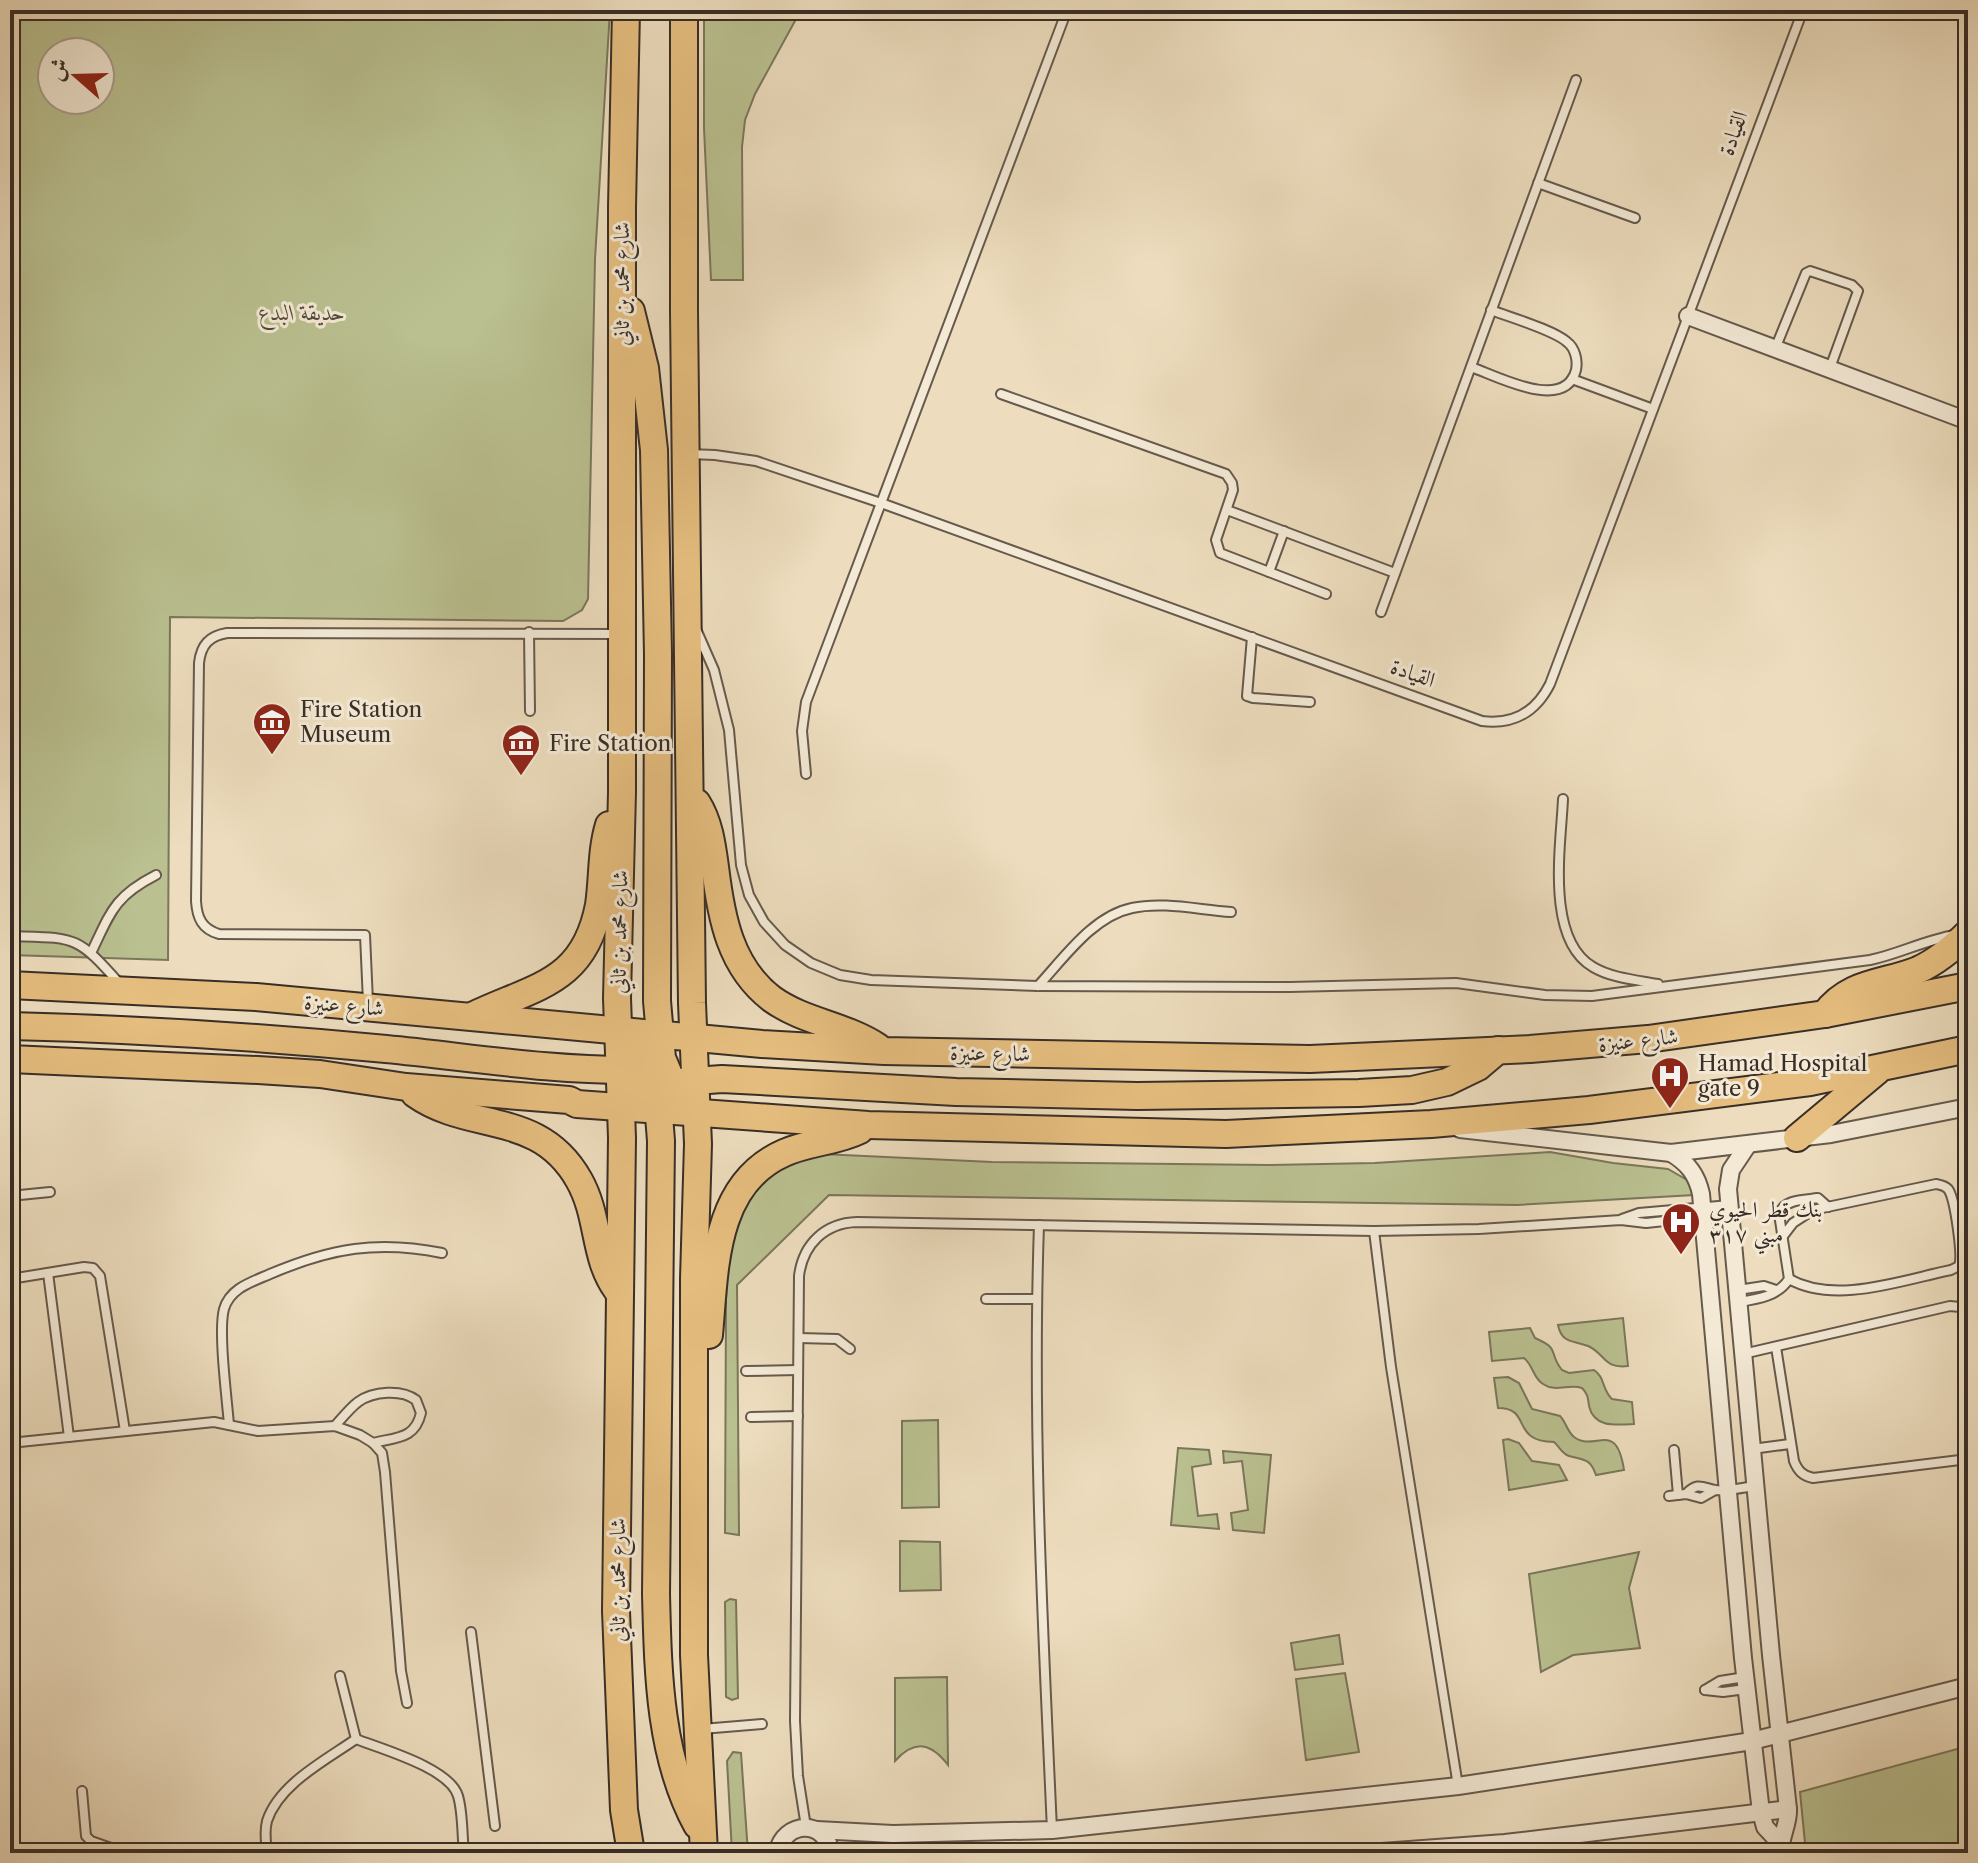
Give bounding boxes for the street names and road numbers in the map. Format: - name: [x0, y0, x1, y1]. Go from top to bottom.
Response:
- street label: القيادة: [1713, 107, 1753, 159]
- street label: شارع محمد بن ثاني: [608, 222, 640, 346]
- street label: القيادة: [1387, 653, 1439, 693]
- street label: شارع محمد بن ثاني: [604, 870, 639, 994]
- street label: شارع عنيزة: [302, 988, 385, 1027]
- street label: شارع عنيزة: [1597, 1022, 1680, 1063]
- street label: شارع عنيزة: [950, 1039, 1030, 1072]
- street label: شارع محمد بن ثاني: [604, 1518, 636, 1642]

